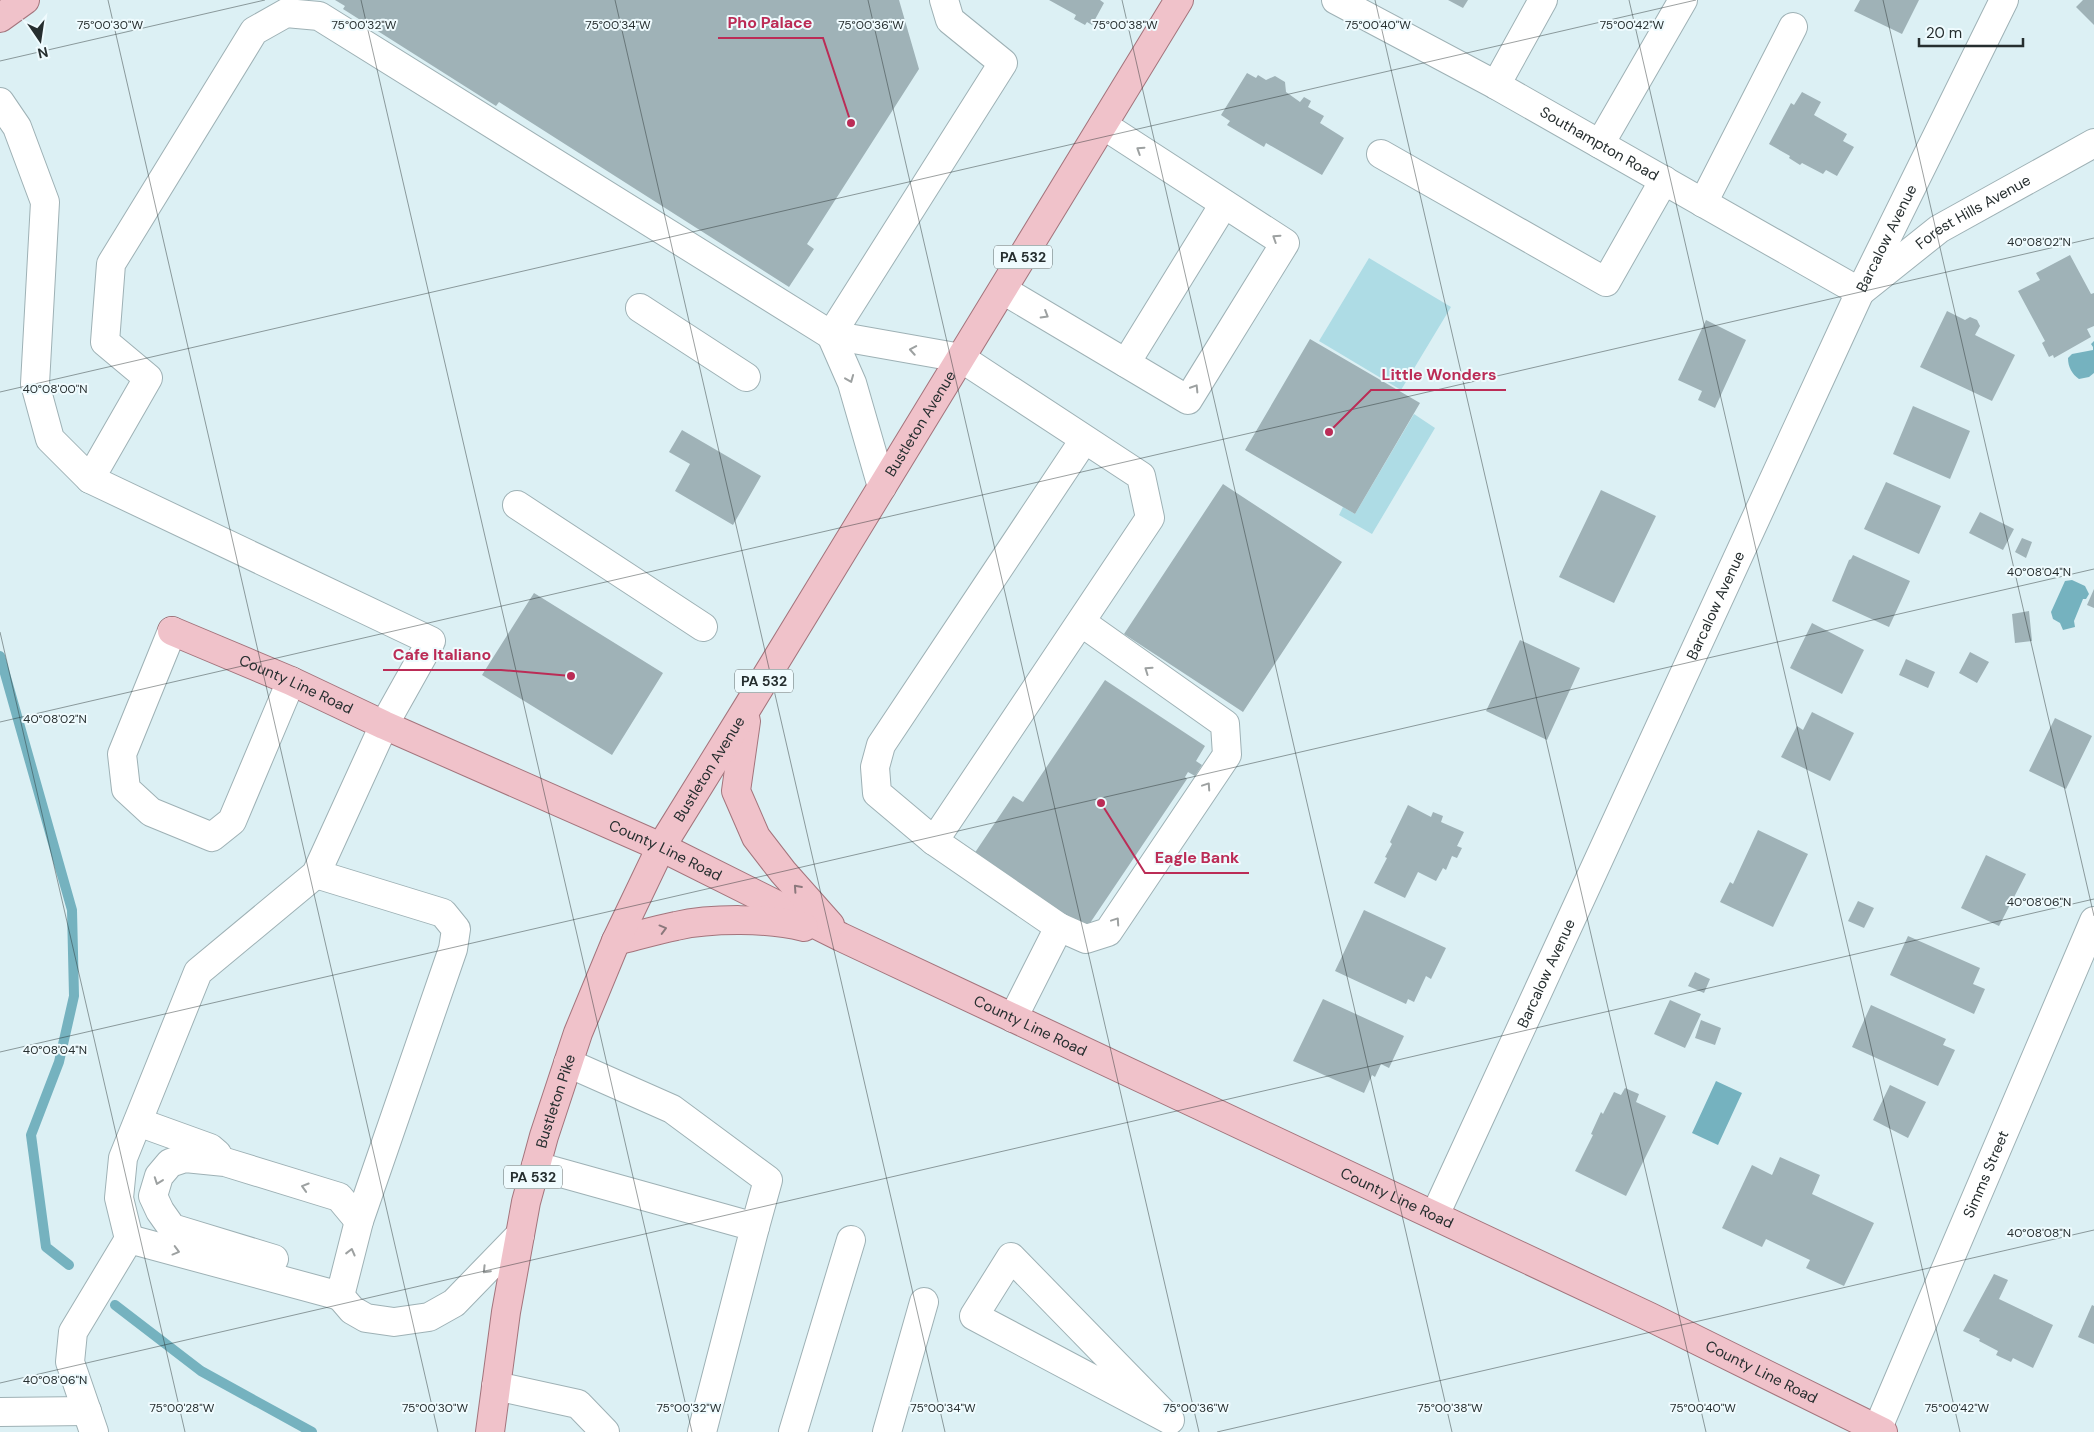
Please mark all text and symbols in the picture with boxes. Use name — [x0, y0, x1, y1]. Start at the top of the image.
callout: Pho Palace — [718, 7, 823, 38]
text: Pho Palace — [728, 12, 812, 33]
north arrow — [15, 15, 65, 65]
scale bar — [1919, 15, 2023, 47]
text: 75°00'30"W — [77, 17, 143, 33]
text: 75°00'32"W — [332, 17, 397, 33]
text: 75°00'34"W — [585, 17, 651, 33]
text: 75°00'36"W — [838, 17, 904, 33]
text: 75°00'38"W — [1092, 17, 1158, 33]
text: 75°00'40"W — [1345, 17, 1411, 33]
text: 75°00'42"W — [1600, 17, 1665, 33]
text: 20 m — [1926, 23, 1962, 43]
text: N — [36, 43, 50, 63]
street label: Southampton Road — [1536, 102, 1662, 185]
one-way arrow — [1136, 146, 1145, 156]
street label: Forest Hills Avenue — [1911, 170, 2034, 254]
street label: Barcalow Avenue — [1851, 181, 1921, 296]
text: 40°08'02"N — [2007, 234, 2071, 250]
one-way arrow — [1273, 235, 1282, 244]
road number: PA 532 — [994, 246, 1052, 268]
one-way arrow — [1039, 308, 1048, 318]
one-way arrow — [909, 345, 918, 355]
callout: Little Wonders — [1371, 359, 1506, 390]
text: Little Wonders — [1381, 364, 1497, 385]
street label: Bustleton Avenue — [881, 367, 960, 480]
one-way arrow — [844, 374, 854, 383]
text: 40°08'00"N — [22, 381, 88, 397]
one-way arrow — [1189, 384, 1198, 393]
street label: Barcalow Avenue — [1682, 548, 1749, 663]
text: 40°08'04"N — [2007, 564, 2071, 580]
callout: Cafe Italiano — [383, 639, 501, 670]
text: Cafe Italiano — [393, 644, 491, 665]
street label: County Line Road — [236, 650, 356, 719]
one-way arrow — [1144, 667, 1154, 676]
road number: PA 532 — [735, 669, 793, 692]
text: 40°08'02"N — [23, 711, 87, 727]
street label: Bustleton Avenue — [669, 713, 749, 826]
one-way arrow — [1200, 782, 1210, 791]
street label: County Line Road — [606, 815, 725, 886]
callout: Eagle Bank — [1145, 842, 1249, 873]
text: Eagle Bank — [1155, 847, 1240, 868]
one-way arrow — [794, 885, 803, 894]
text: 40°08'06"N — [2007, 894, 2071, 910]
street label: Barcalow Avenue — [1513, 916, 1580, 1031]
one-way arrow — [1109, 917, 1119, 926]
one-way arrow — [659, 924, 668, 935]
street label: County Line Road — [970, 991, 1090, 1061]
text: 40°08'04"N — [23, 1042, 87, 1058]
street label: Bustleton Pike — [531, 1052, 580, 1150]
street label: Simms Street — [1959, 1127, 2014, 1221]
street label: County Line Road — [1337, 1163, 1457, 1233]
road number: PA 532 — [504, 1166, 562, 1188]
one-way arrow — [154, 1176, 164, 1185]
one-way arrow — [301, 1182, 309, 1192]
text: 40°08'08"N — [2007, 1225, 2071, 1241]
one-way arrow — [172, 1246, 180, 1256]
one-way arrow — [345, 1248, 356, 1257]
one-way arrow — [483, 1264, 492, 1273]
street label: County Line Road — [1702, 1336, 1821, 1408]
text: 40°08'06"N — [23, 1372, 87, 1388]
text: 75°00'28"W — [150, 1400, 215, 1416]
text: 75°00'30"W — [402, 1400, 468, 1416]
text: 75°00'32"W — [657, 1400, 722, 1416]
text: 75°00'34"W — [910, 1400, 976, 1416]
text: 75°00'36"W — [1163, 1400, 1229, 1416]
text: 75°00'38"W — [1417, 1400, 1483, 1416]
text: 75°00'40"W — [1670, 1400, 1736, 1416]
text: 75°00'42"W — [1925, 1400, 1990, 1416]

